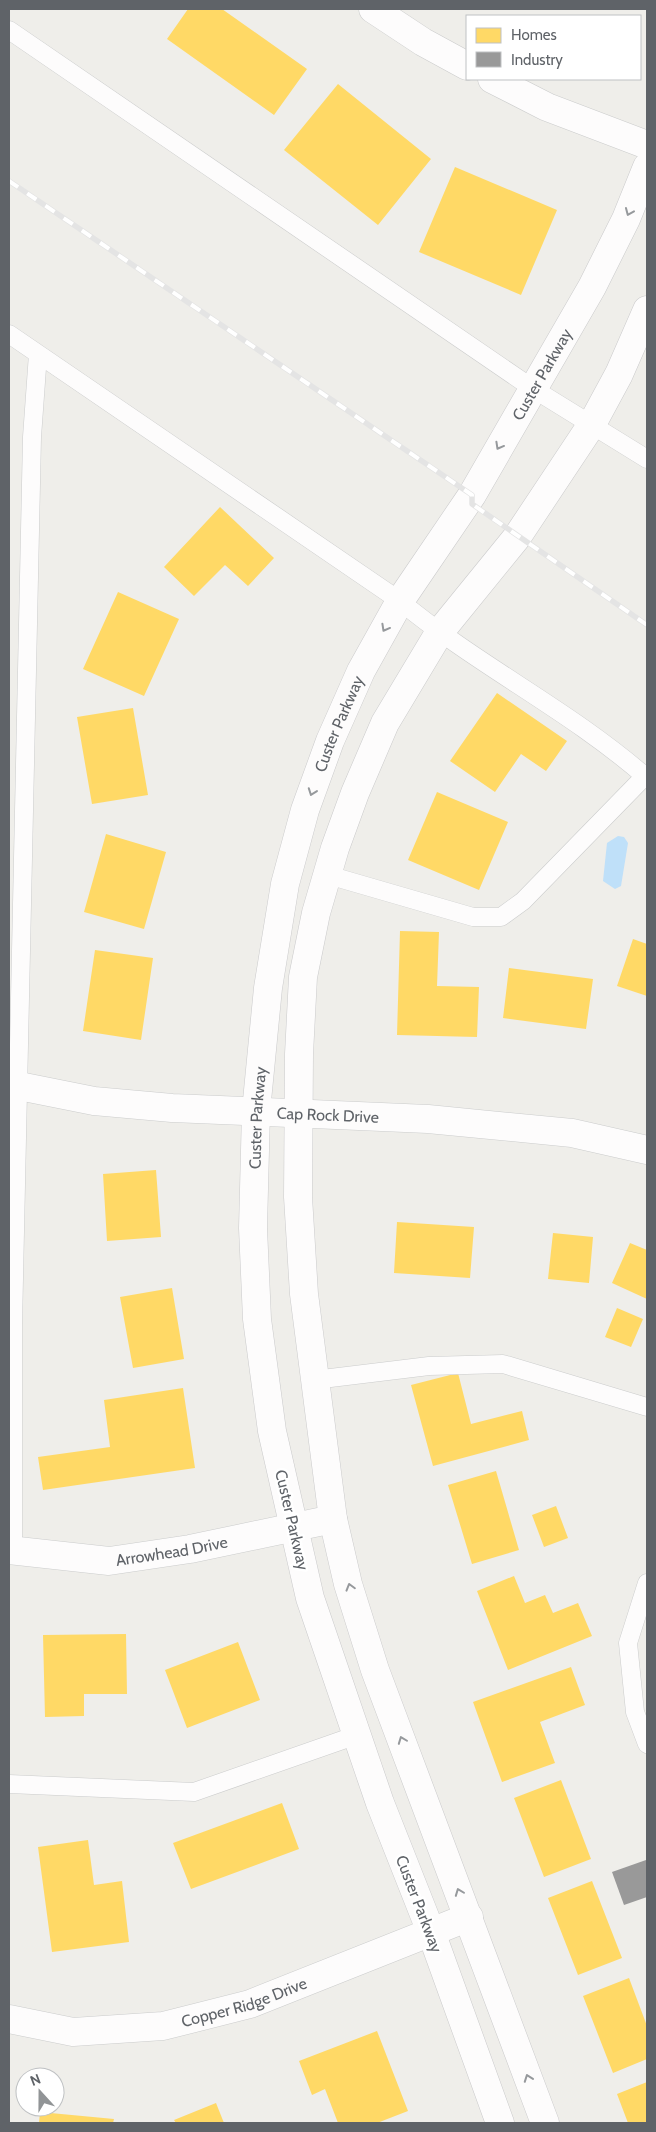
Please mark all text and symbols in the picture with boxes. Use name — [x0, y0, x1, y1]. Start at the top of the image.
legend — [466, 15, 641, 80]
text: Homes — [511, 26, 557, 44]
text: Industry — [511, 51, 563, 69]
one-way arrow — [625, 208, 635, 216]
street label: Custer Parkway — [508, 325, 576, 424]
one-way arrow — [495, 441, 505, 450]
one-way arrow — [381, 623, 391, 632]
street label: Custer Parkway — [310, 673, 367, 774]
one-way arrow — [308, 787, 318, 796]
street label: Custer Parkway — [245, 1066, 270, 1169]
street label: Cap Rock Drive — [276, 1103, 379, 1126]
street label: Custer Parkway — [271, 1468, 313, 1572]
street label: Arrowhead Drive — [114, 1532, 229, 1569]
one-way arrow — [345, 1583, 355, 1591]
one-way arrow — [398, 1737, 408, 1745]
street label: Custer Parkway — [392, 1853, 446, 1955]
one-way arrow — [455, 1889, 465, 1897]
street label: Copper Ridge Drive — [179, 1973, 309, 2031]
north arrow — [15, 2067, 65, 2117]
text: N — [27, 2070, 43, 2090]
one-way arrow — [524, 2074, 534, 2082]

